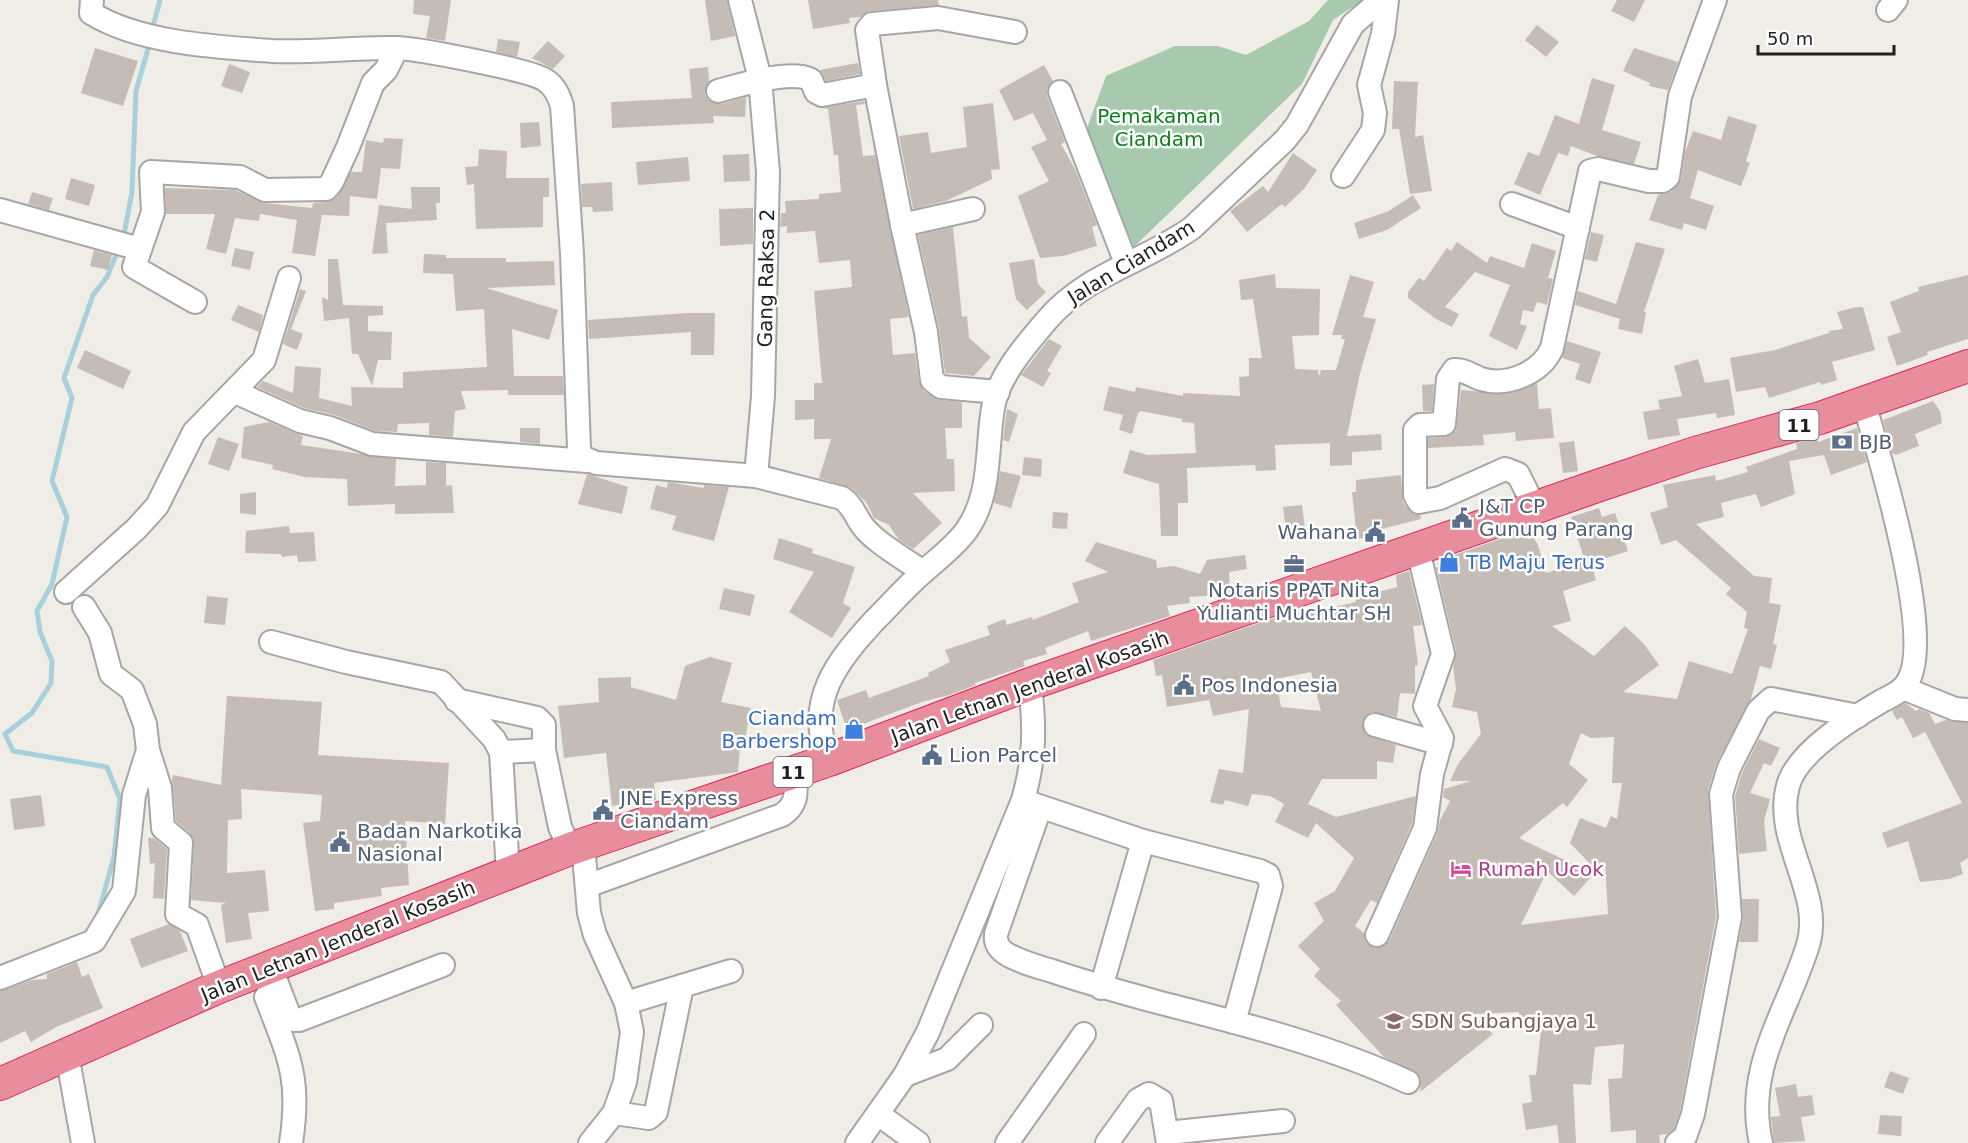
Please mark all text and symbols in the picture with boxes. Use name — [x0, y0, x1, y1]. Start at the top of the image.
scale bar — [1758, 18, 1894, 56]
text: 50 m — [1767, 28, 1813, 49]
park label: Pemakaman Ciandam — [1097, 104, 1221, 151]
street label: Gang Raksa 2 — [753, 209, 779, 347]
street label: Jalan Ciandam — [1061, 215, 1199, 310]
road number: 11 — [1780, 410, 1818, 440]
bank icon: BJB — [1830, 430, 1854, 454]
place label: BJB — [1859, 430, 1892, 454]
place label: J&T CP Gunung Parang — [1477, 494, 1634, 541]
public building icon: J&T CP Gunung Parang — [1450, 506, 1474, 530]
place label: Wahana — [1277, 520, 1358, 544]
public building icon: Wahana — [1363, 520, 1387, 544]
shop icon: TB Maju Terus — [1437, 550, 1461, 574]
place label: TB Maju Terus — [1465, 550, 1605, 574]
office icon: Notaris PPAT Nita Yulianti Muchtar SH — [1282, 552, 1306, 576]
place label: Notaris PPAT Nita Yulianti Muchtar SH — [1196, 578, 1391, 625]
street label: Jalan Letnan Jenderal Kosasih — [886, 625, 1172, 749]
public building icon: Pos Indonesia — [1172, 673, 1196, 697]
place label: Pos Indonesia — [1201, 673, 1338, 697]
place label: Ciandam Barbershop — [722, 706, 837, 753]
shop icon: Ciandam Barbershop — [842, 717, 866, 741]
public building icon: Lion Parcel — [920, 743, 944, 767]
place label: Lion Parcel — [949, 743, 1057, 767]
road number: 11 — [774, 757, 812, 787]
place label: JNE Express Ciandam — [618, 786, 738, 833]
public building icon: JNE Express Ciandam — [591, 798, 615, 822]
place label: Badan Narkotika Nasional — [357, 819, 522, 866]
public building icon: Badan Narkotika Nasional — [328, 830, 352, 854]
hotel icon: Rumah Ucok — [1449, 857, 1473, 881]
place label: Rumah Ucok — [1478, 857, 1604, 881]
street label: Jalan Letnan Jenderal Kosasih — [195, 875, 479, 1008]
school or university icon: SDN Subangjaya 1 — [1382, 1009, 1406, 1033]
place label: SDN Subangjaya 1 — [1411, 1009, 1597, 1033]

